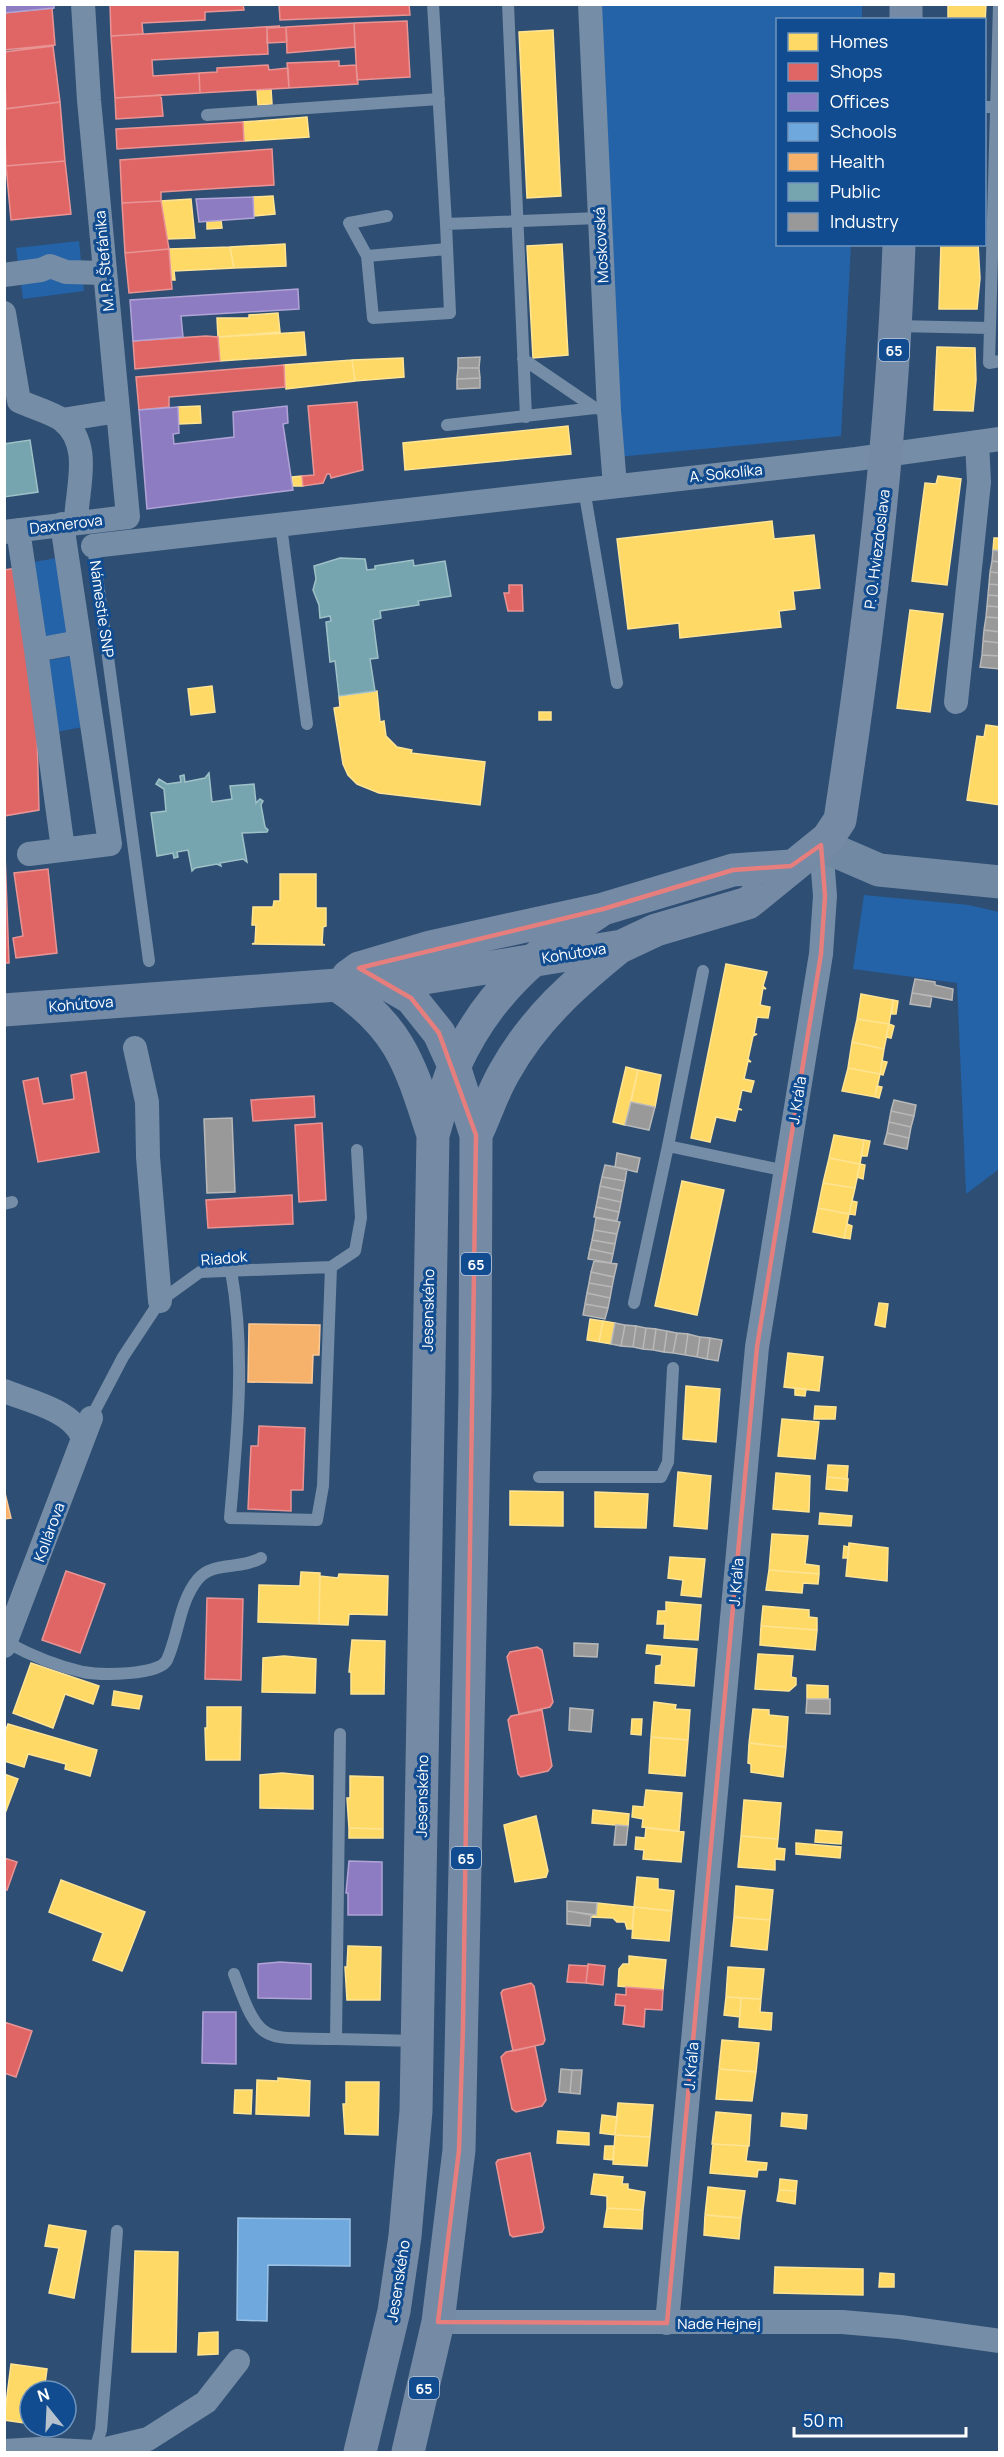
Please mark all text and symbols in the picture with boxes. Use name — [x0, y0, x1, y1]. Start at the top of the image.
legend — [776, 18, 986, 246]
text: Homes — [830, 29, 888, 53]
text: Shops — [830, 59, 882, 83]
text: Offices — [830, 89, 889, 113]
text: Schools — [830, 119, 897, 143]
text: Health — [830, 149, 885, 173]
text: Public — [830, 179, 881, 203]
street label: Moskovská — [589, 206, 613, 284]
text: Industry — [830, 209, 899, 233]
street label: M. R. Štefánika — [89, 210, 119, 312]
road number: 65 — [879, 339, 909, 361]
street label: A. Sokolíka — [688, 459, 764, 487]
street label: P. O. Hviezdoslava — [859, 488, 895, 610]
street label: Daxnerova — [28, 509, 104, 539]
street label: Námestie SNP — [85, 559, 119, 659]
street label: Kohútova — [540, 938, 608, 968]
street label: Kohútova — [48, 991, 114, 1017]
street label: J. Kráľa — [783, 1075, 811, 1125]
street label: Riadok — [200, 1245, 249, 1270]
road number: 65 — [461, 1253, 491, 1275]
street label: Jesenského — [417, 1268, 439, 1351]
street label: Kollárova — [29, 1499, 69, 1565]
street label: J. Kráľa — [723, 1557, 749, 1607]
street label: Jesenského — [411, 1754, 433, 1837]
road number: 65 — [451, 1847, 481, 1869]
street label: J. Kráľa — [678, 2041, 704, 2091]
street label: Jesenského — [381, 2238, 415, 2323]
street label: Nade Hejnej — [677, 2313, 761, 2334]
road number: 65 — [409, 2377, 439, 2399]
north arrow — [18, 2379, 78, 2439]
text: N — [34, 2382, 52, 2407]
scale bar — [794, 2400, 966, 2438]
text: 50 m — [803, 2408, 843, 2432]

